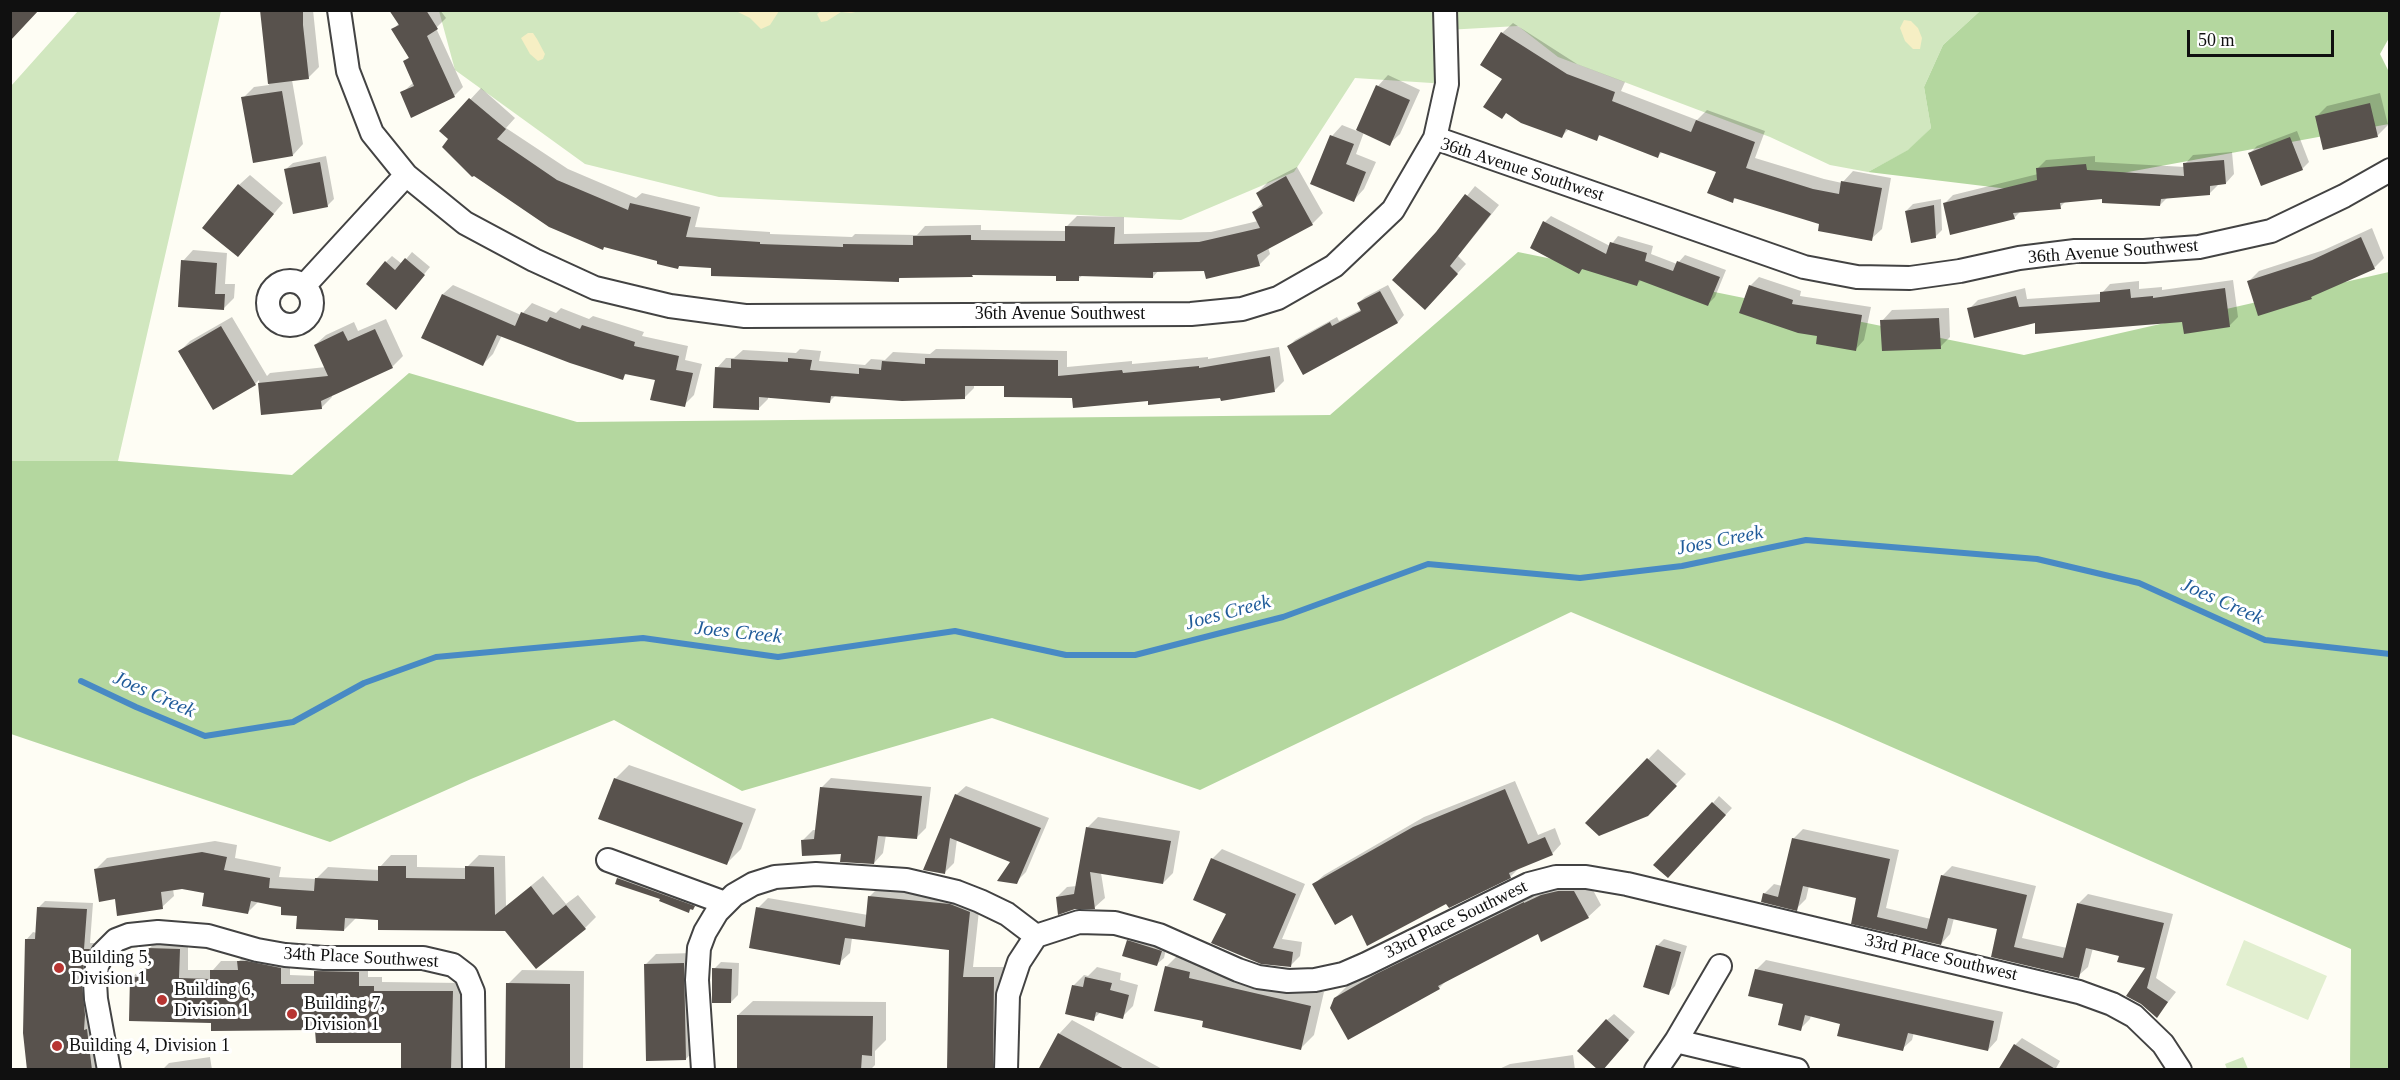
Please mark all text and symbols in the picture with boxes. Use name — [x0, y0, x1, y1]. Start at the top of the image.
scale bar — [2190, 18, 2337, 56]
text: 50 m — [2198, 30, 2235, 50]
street label: 36th Avenue Southwest — [1438, 133, 1606, 207]
street label: 36th Avenue Southwest — [2027, 235, 2199, 269]
street label: 36th Avenue Southwest — [975, 303, 1145, 325]
water label: Joes Creek — [1675, 521, 1765, 561]
water label: Joes Creek — [2177, 573, 2267, 631]
water label: Joes Creek — [1183, 590, 1273, 636]
water label: Joes Creek — [693, 616, 783, 650]
water label: Joes Creek — [109, 666, 199, 724]
street label: 33rd Place Southwest — [1381, 876, 1531, 964]
street label: 33rd Place Southwest — [1863, 930, 2019, 986]
street label: 34th Place Southwest — [283, 943, 439, 973]
place label: Building 5, Division 1 — [71, 947, 152, 990]
marker: Building 5, Division 1 — [52, 961, 66, 975]
place label: Building 6, Division 1 — [174, 979, 255, 1022]
marker: Building 6, Division 1 — [155, 993, 169, 1007]
place label: Building 7, Division 1 — [304, 993, 385, 1036]
marker: Building 7, Division 1 — [285, 1007, 299, 1021]
place label: Building 4, Division 1 — [69, 1035, 230, 1057]
marker: Building 4, Division 1 — [50, 1039, 64, 1053]

